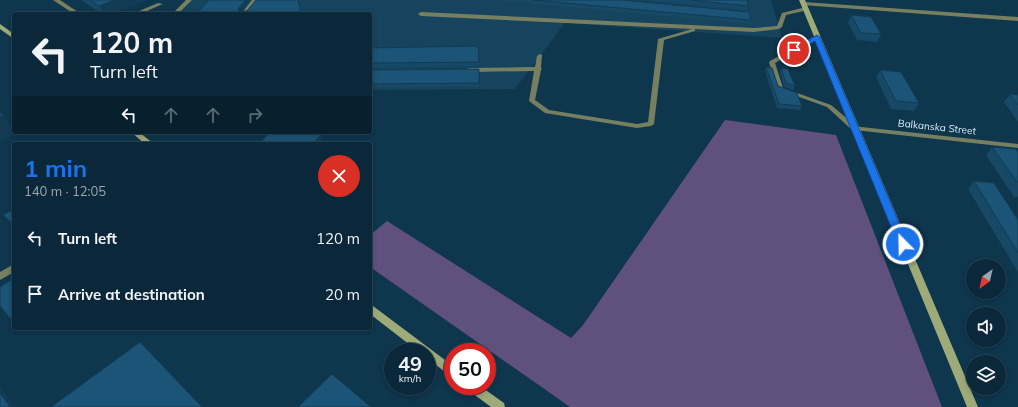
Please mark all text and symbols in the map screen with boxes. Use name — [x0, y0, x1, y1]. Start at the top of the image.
text: 120 m — [90, 25, 173, 60]
icon: left — [24, 28, 76, 80]
pin — [777, 33, 811, 67]
icon: arrive — [783, 39, 805, 61]
text: Turn left — [90, 60, 158, 83]
icon: left — [118, 104, 140, 126]
icon: ahead — [160, 104, 182, 126]
icon: ahead — [202, 104, 224, 126]
icon: right — [244, 104, 266, 126]
street label: Balkanska Street — [897, 116, 977, 138]
text: 1 min — [24, 153, 87, 183]
button: close — [318, 155, 360, 197]
text: 140 m · 12:05 — [24, 183, 106, 199]
position arrow — [882, 223, 924, 265]
icon: left — [24, 227, 46, 249]
text: Turn left — [58, 229, 117, 248]
text: 120 m — [316, 229, 360, 248]
north arrow — [966, 259, 1006, 299]
map controls — [966, 259, 1006, 395]
icon: arrive — [24, 283, 46, 305]
text: Arrive at destination — [58, 285, 205, 304]
text: 20 m — [325, 285, 360, 304]
button: sound — [966, 307, 1006, 347]
speed limit sign: 50 — [444, 343, 496, 395]
text: 49 — [398, 351, 422, 376]
button: layers — [966, 355, 1006, 395]
text: km/h — [399, 372, 421, 385]

